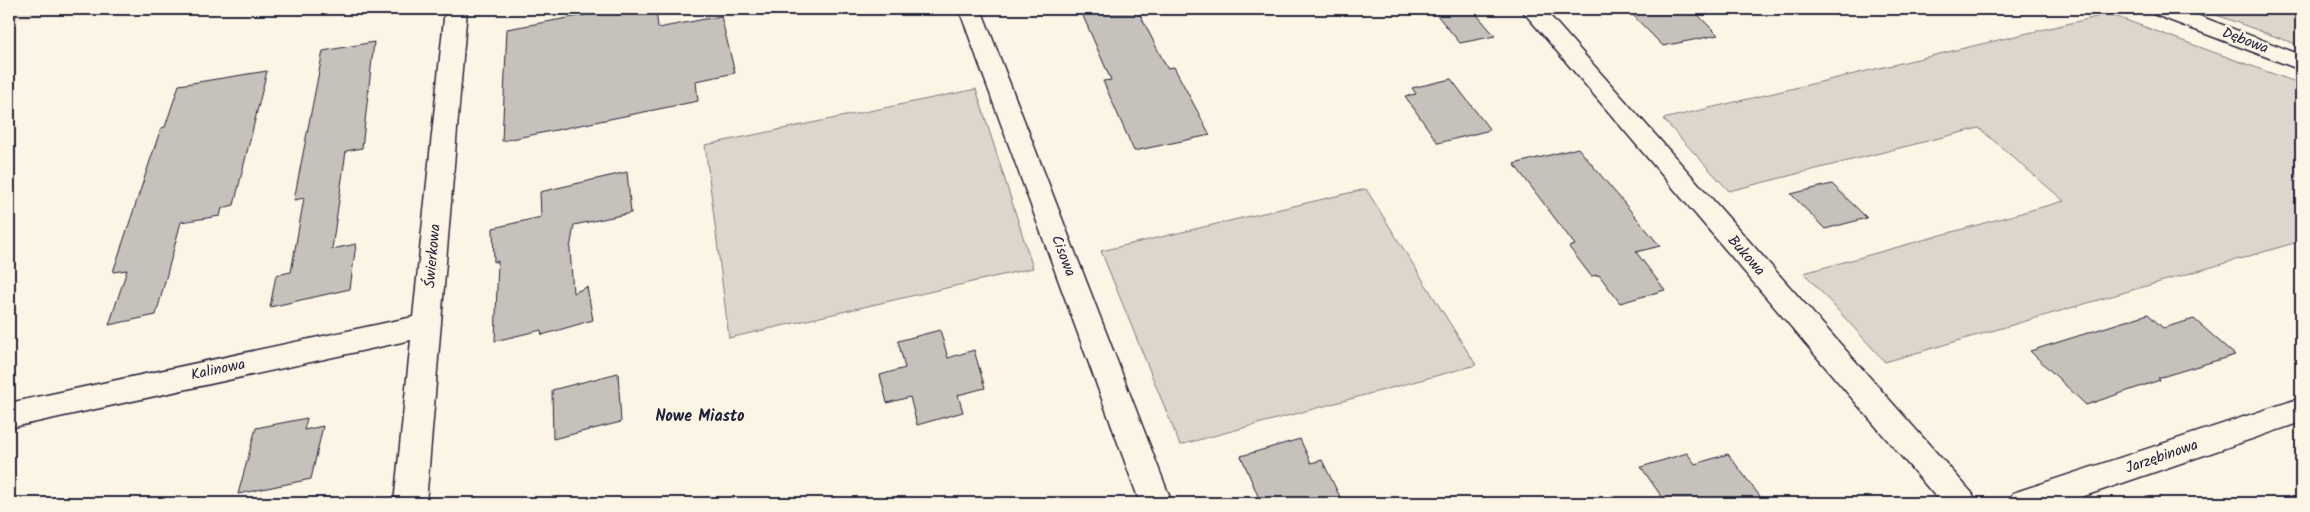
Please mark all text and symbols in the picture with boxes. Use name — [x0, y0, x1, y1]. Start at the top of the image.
street label: Dębowa — [2218, 21, 2272, 61]
street label: Świerkowa — [418, 223, 448, 289]
street label: Bukowa — [1721, 230, 1771, 282]
street label: Cisowa — [1044, 232, 1082, 280]
street label: Kalinowa — [189, 353, 247, 387]
district label: Nowe Miasto — [655, 404, 745, 429]
street label: Jarzębinowa — [2122, 433, 2202, 481]

